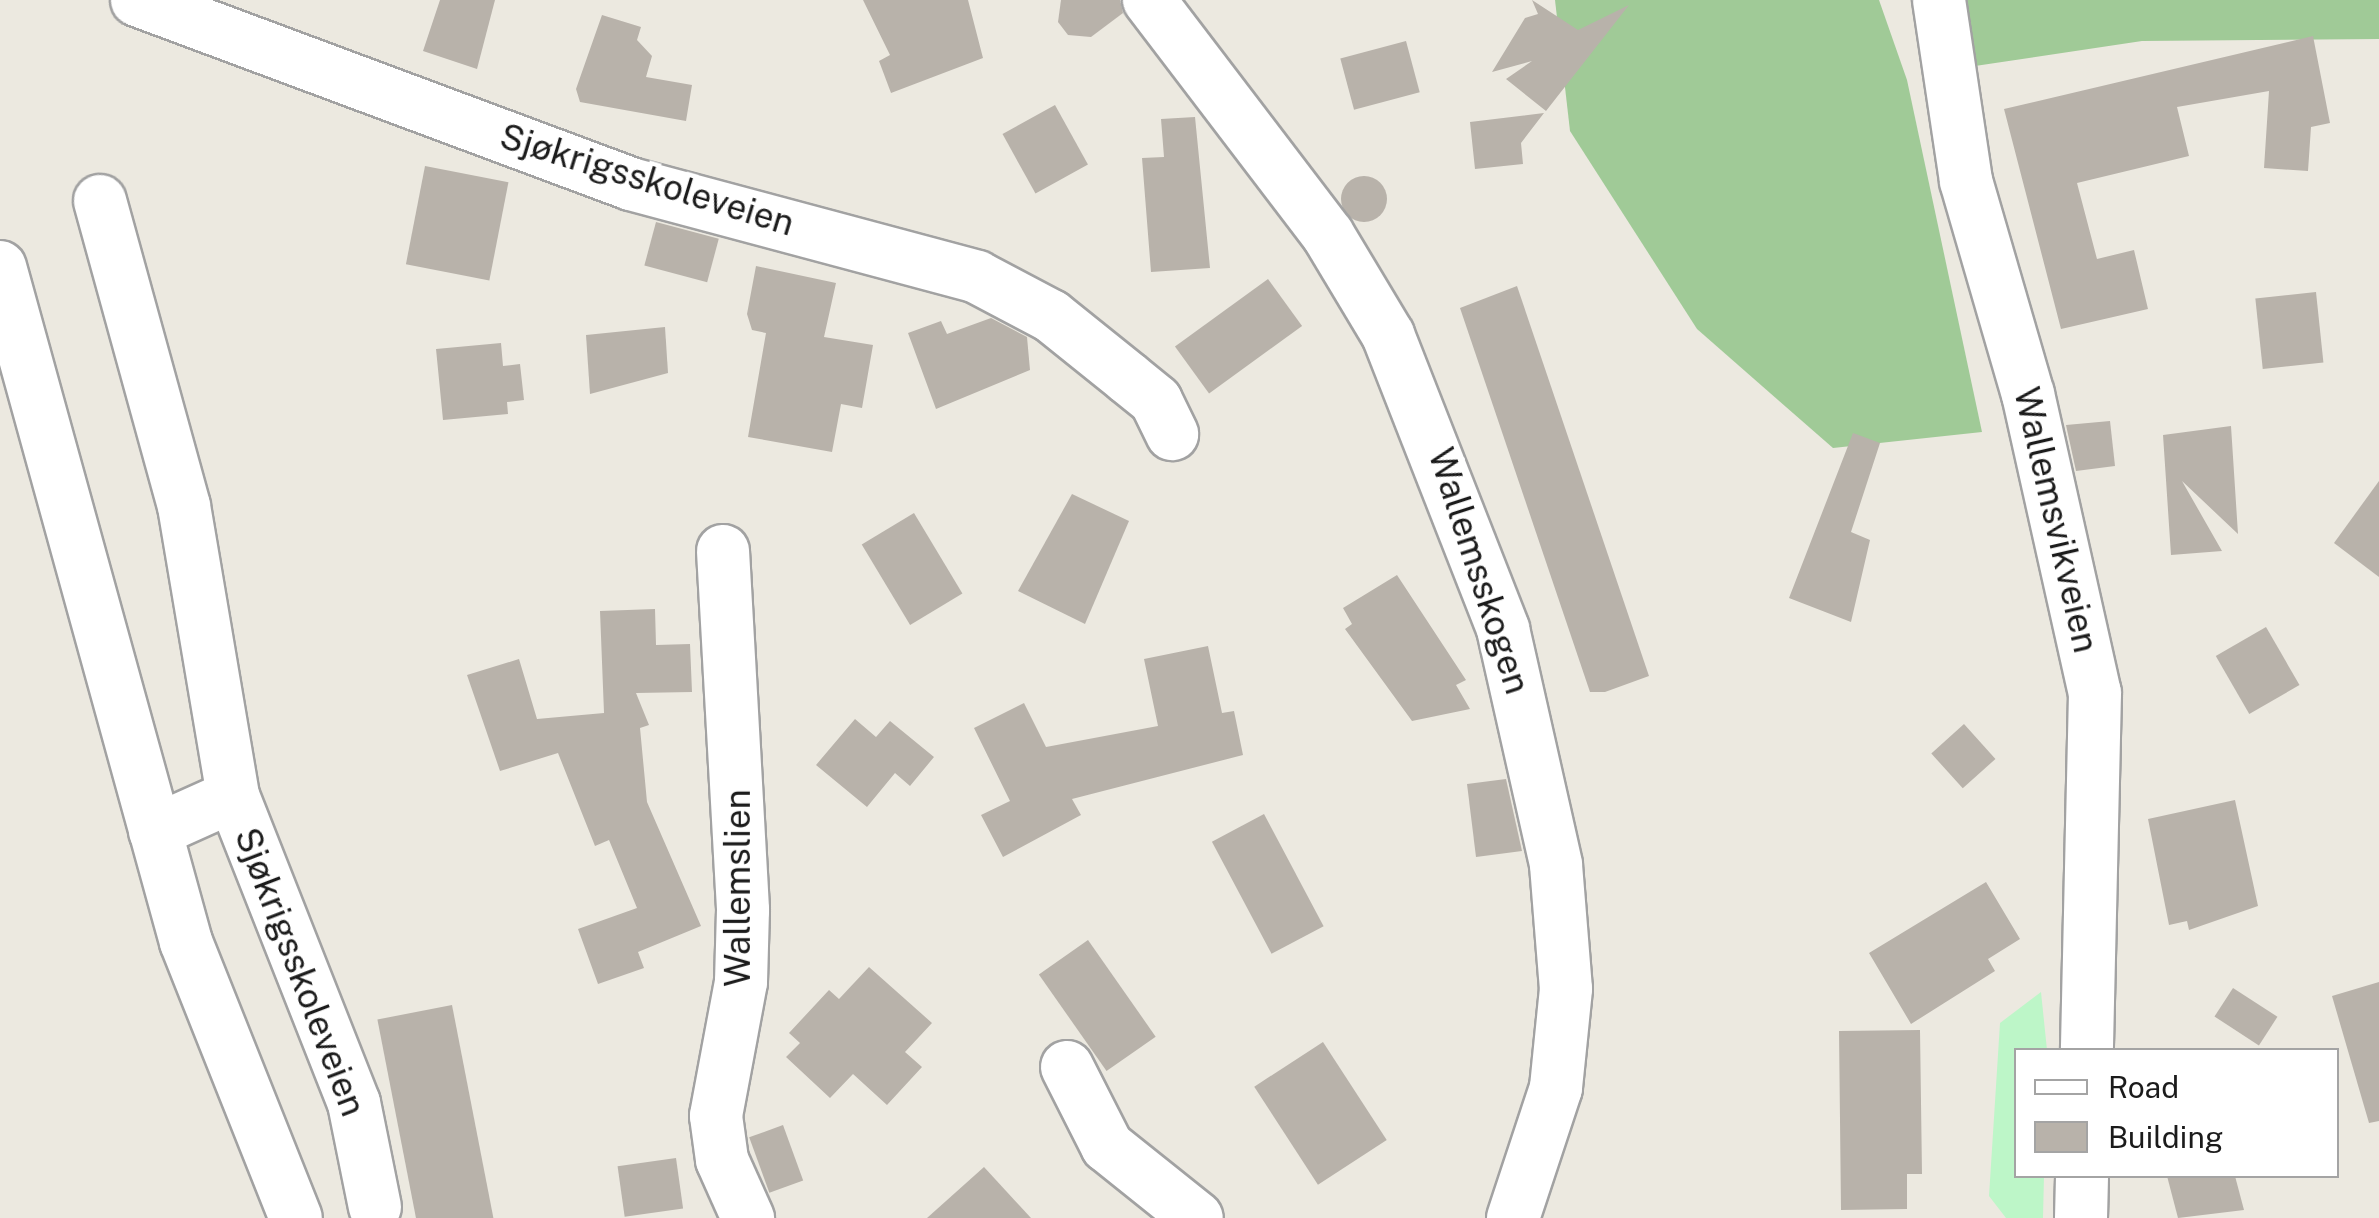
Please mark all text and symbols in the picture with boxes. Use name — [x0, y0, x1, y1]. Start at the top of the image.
street label: Sjøkrigsskoleveien — [495, 115, 799, 245]
street label: Wallemsvikveien — [2005, 383, 2107, 657]
street label: Wallemsskogen — [1419, 443, 1539, 699]
street label: Wallemslien — [717, 789, 759, 987]
street label: Sjøkrigsskoleveien — [226, 822, 374, 1122]
legend — [2014, 1048, 2339, 1178]
text: Road — [2108, 1069, 2179, 1105]
text: Building — [2108, 1119, 2223, 1155]

